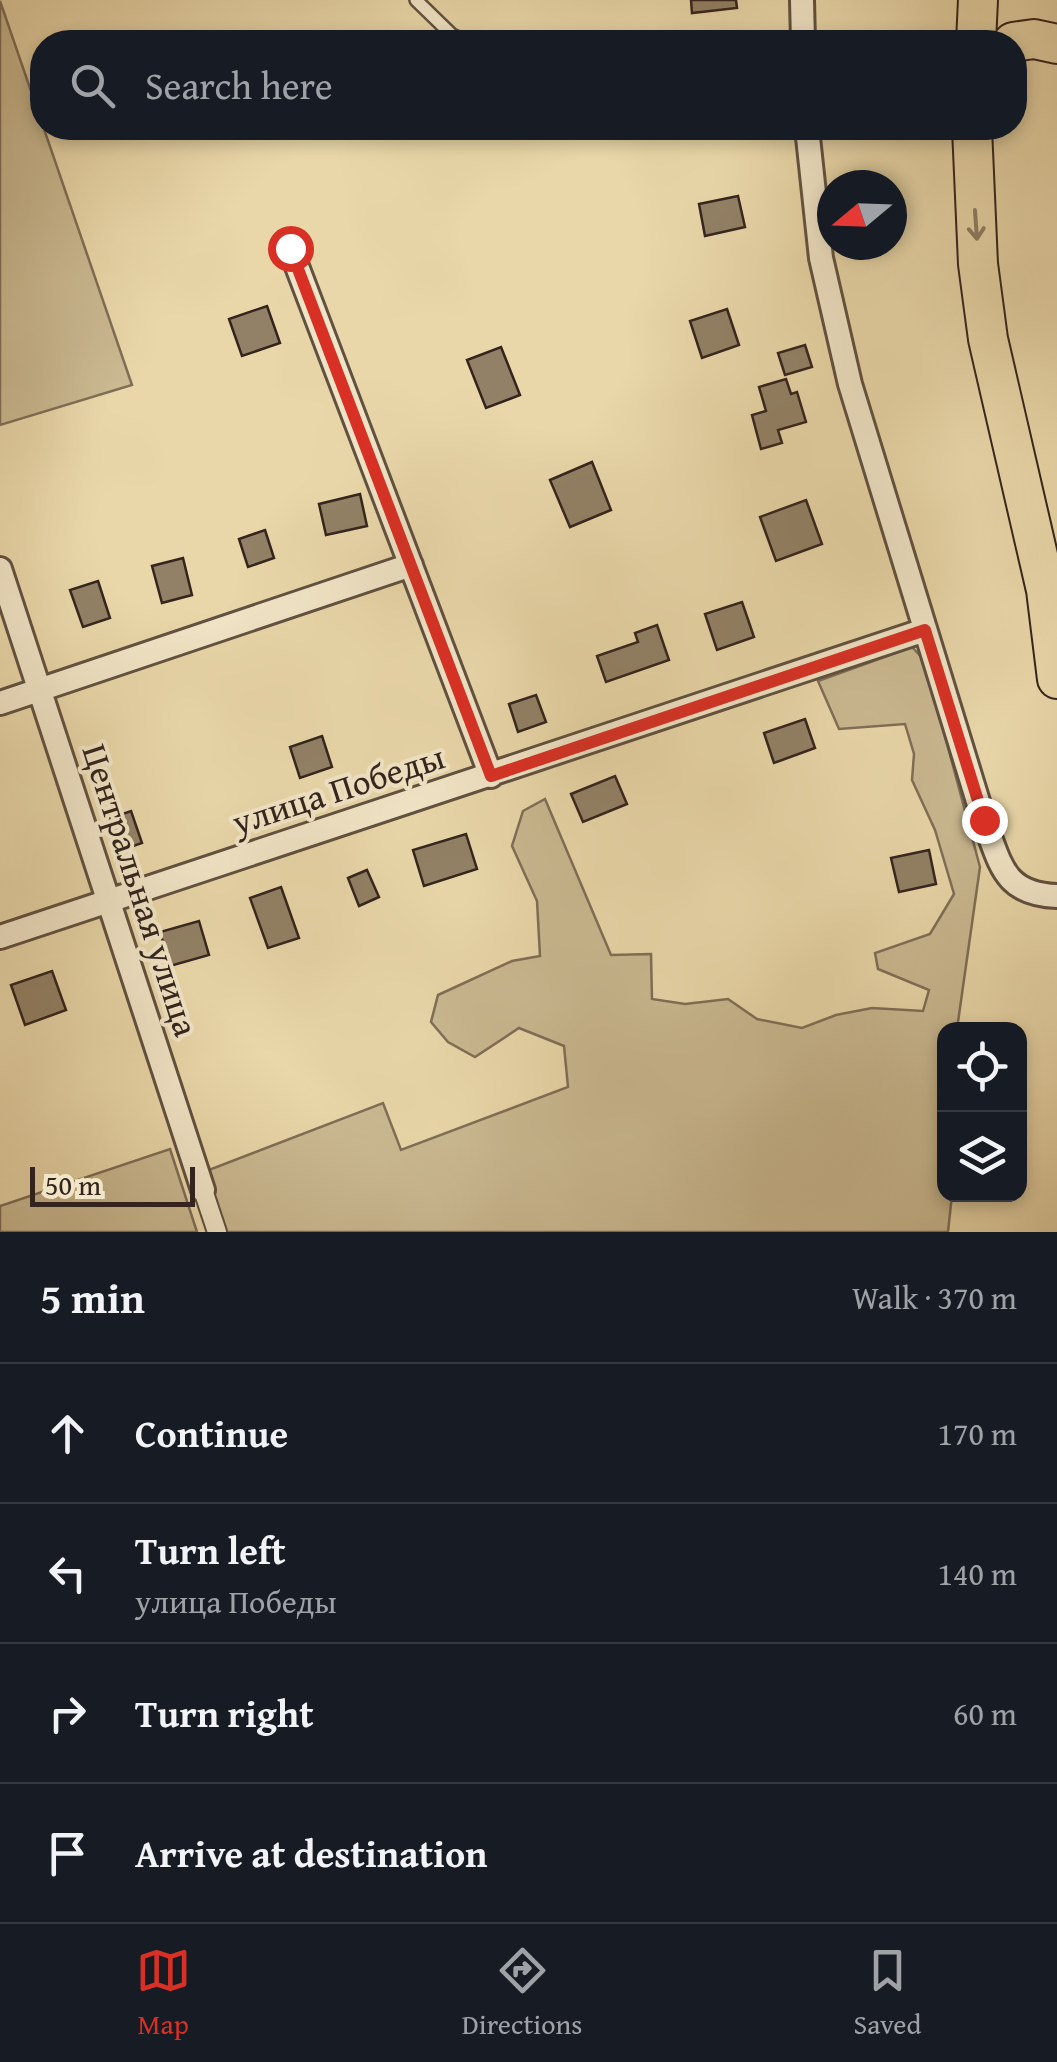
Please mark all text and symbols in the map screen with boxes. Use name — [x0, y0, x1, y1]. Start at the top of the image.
search box — [30, 30, 1027, 140]
text: Search here — [145, 57, 333, 113]
icon: search — [65, 58, 120, 113]
north arrow — [817, 170, 907, 260]
one-way arrow — [967, 208, 986, 240]
route start — [268, 226, 314, 272]
street label: улица Победы — [224, 731, 451, 848]
street label: Центральная улица — [70, 737, 212, 1043]
route end — [962, 798, 1008, 844]
map controls — [937, 1022, 1027, 1202]
button: locate — [937, 1022, 1027, 1112]
button: layers — [937, 1112, 1027, 1202]
scale bar — [30, 1162, 195, 1206]
text: 50 m — [45, 1164, 101, 1205]
text: 5 min — [40, 1267, 145, 1328]
text: Walk · 370 m — [852, 1274, 1017, 1321]
text: Continue — [135, 1405, 288, 1461]
icon: ahead — [40, 1406, 95, 1461]
text: 170 m — [938, 1410, 1017, 1457]
text: Turn left — [135, 1522, 286, 1578]
icon: left — [40, 1546, 95, 1601]
text: 140 m — [938, 1550, 1017, 1597]
text: улица Победы — [135, 1578, 337, 1625]
text: Turn right — [135, 1685, 314, 1741]
icon: right — [40, 1686, 95, 1741]
text: 60 m — [953, 1690, 1017, 1737]
text: Arrive at destination — [135, 1825, 488, 1881]
icon: arrive — [40, 1826, 95, 1881]
tab: Map — [136, 1943, 191, 2044]
tab: Directions — [462, 1943, 582, 2044]
tab: Saved — [854, 1943, 921, 2044]

